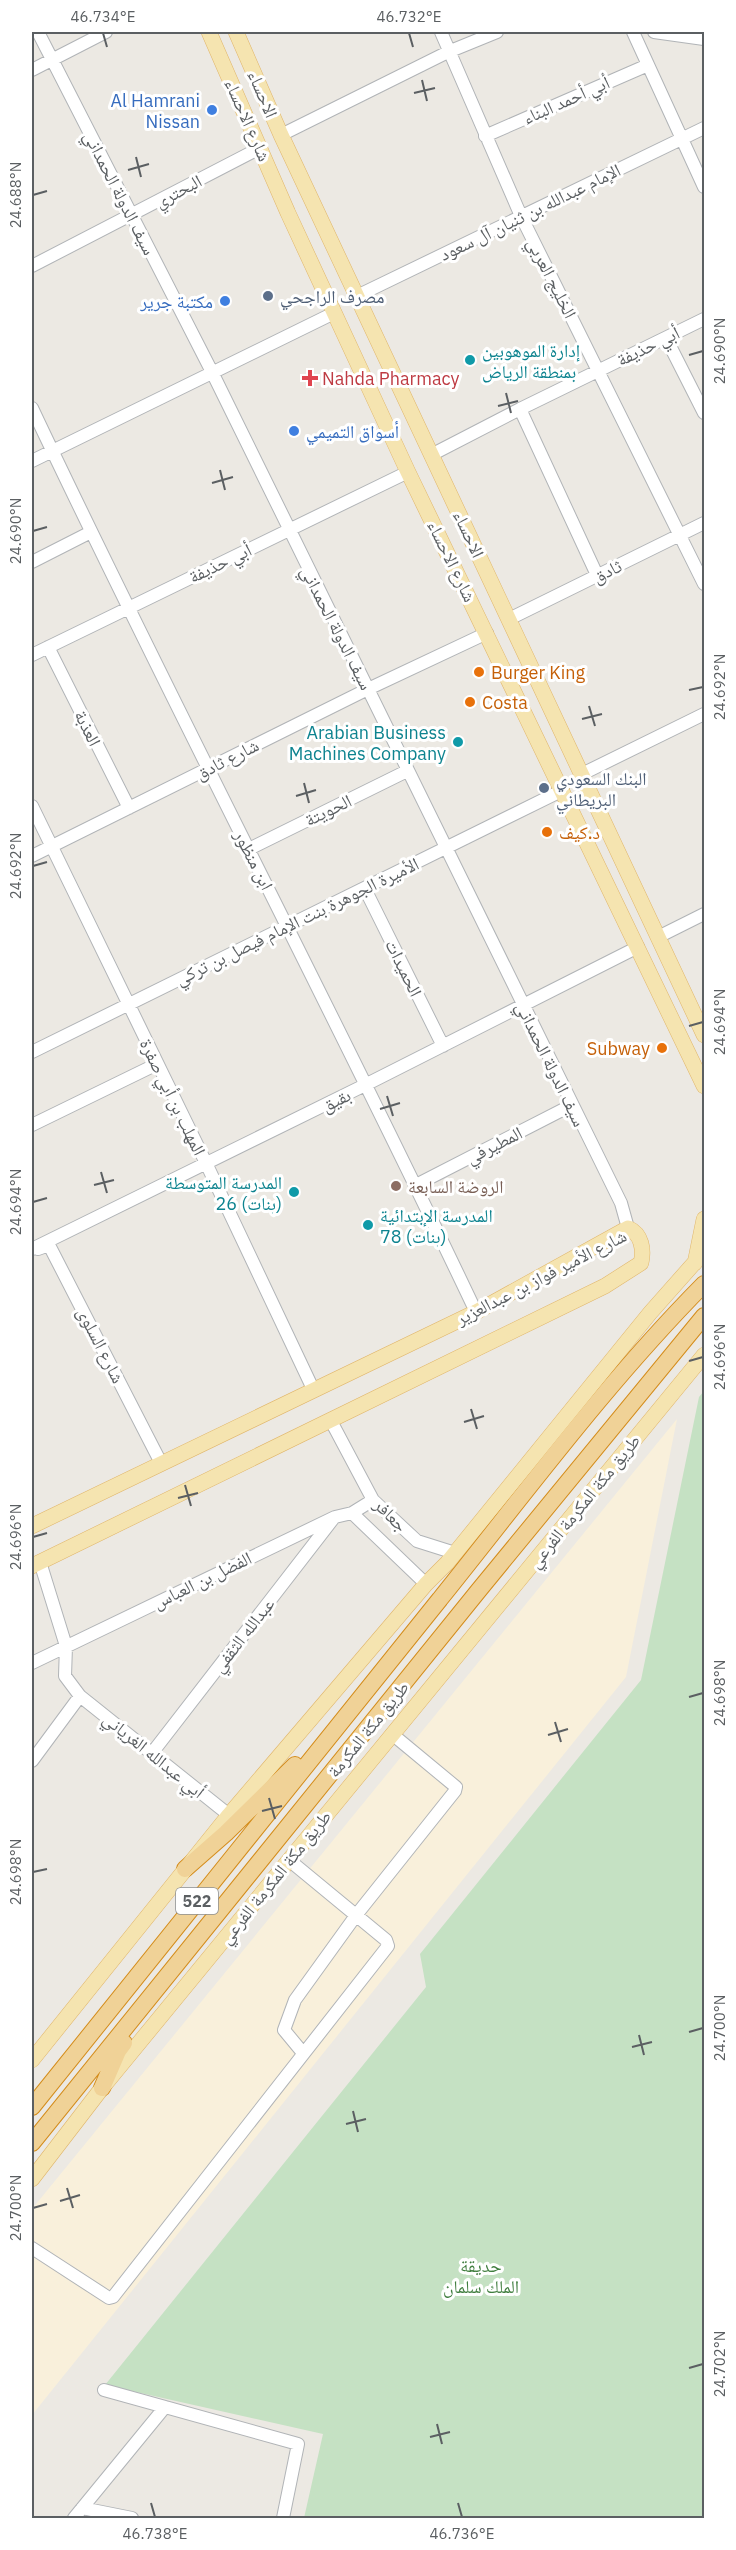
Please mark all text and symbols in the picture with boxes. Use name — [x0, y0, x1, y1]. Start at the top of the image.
text: 46.734°E — [71, 7, 135, 26]
text: 46.732°E — [377, 7, 441, 26]
street label: الاحساء — [243, 67, 283, 121]
street label: أبي أحمد البناء — [519, 71, 615, 133]
street label: شارع الاحساء — [220, 75, 276, 165]
place label: Al Hamrani Nissan — [110, 89, 200, 133]
marker: Al Hamrani Nissan — [205, 103, 219, 117]
street label: سيف الدولة الحمداني — [76, 127, 161, 261]
street label: الإمام عبدالله بن ثنيان آل سعود — [436, 158, 625, 267]
text: 24.688°N — [6, 162, 25, 228]
street label: البحتري — [150, 169, 207, 216]
street label: الخليج العربي — [519, 234, 582, 324]
place label: مصرف الراجحي — [280, 285, 384, 311]
marker: مصرف الراجحي — [261, 289, 275, 303]
place label: مكتبة جرير — [139, 290, 213, 313]
marker: مكتبة جرير — [218, 294, 232, 308]
text: 24.690°N — [710, 318, 729, 384]
street label: أبي حذيفة — [613, 321, 685, 374]
place label: إدارة الموهوبين بمنطقة الرياض — [482, 339, 580, 383]
marker: إدارة الموهوبين بمنطقة الرياض — [463, 353, 477, 367]
place label: Nahda Pharmacy — [322, 367, 460, 390]
marker: Nahda Pharmacy — [303, 371, 317, 385]
place label: أسواق التميمي — [306, 420, 399, 446]
marker: أسواق التميمي — [287, 424, 301, 438]
text: 24.690°N — [6, 498, 25, 564]
street label: الاحساء — [448, 507, 490, 561]
street label: شارع الاحساء — [422, 516, 482, 606]
street label: أبي حذيفة — [185, 538, 257, 591]
street label: ثادق — [589, 554, 625, 588]
street label: سيف الدولة الحمداني — [293, 562, 378, 696]
text: 24.692°N — [710, 654, 729, 720]
place label: Burger King — [491, 661, 585, 684]
marker: Burger King — [472, 665, 486, 679]
place label: Costa — [482, 691, 528, 714]
marker: Costa — [463, 695, 477, 709]
street label: العذبة — [70, 706, 106, 750]
place label: Arabian Business Machines Company — [289, 721, 446, 765]
street label: شارع ثادق — [191, 733, 263, 785]
marker: Arabian Business Machines Company — [451, 735, 465, 749]
place label: البنك السعودي البريطاني — [556, 767, 647, 814]
marker: البنك السعودي البريطاني — [537, 781, 551, 795]
street label: الحويتة — [301, 789, 355, 831]
place label: د.كيف — [559, 821, 600, 844]
street label: ابن منظور — [229, 825, 279, 894]
marker: د.كيف — [540, 825, 554, 839]
text: 24.692°N — [6, 833, 25, 899]
street label: الأميرة الجوهرة بنت الإمام فيصل بن تركي — [171, 852, 424, 993]
street label: الحميدات — [380, 936, 428, 1000]
text: 24.694°N — [710, 989, 729, 1055]
street label: سيف الدولة الحمداني — [508, 998, 591, 1132]
street label: المهلب بن أبي صفرة — [132, 1035, 211, 1161]
place label: Subway — [587, 1037, 650, 1060]
marker: Subway — [655, 1041, 669, 1055]
street label: بقيق — [317, 1083, 355, 1117]
street label: المطيرفي — [462, 1121, 528, 1172]
text: 24.694°N — [6, 1169, 25, 1235]
place label: المدرسة المتوسطة 26 (بنات) — [165, 1171, 282, 1215]
place label: الروضة السابعة — [408, 1175, 503, 1198]
marker: الروضة السابعة — [389, 1179, 403, 1193]
marker: المدرسة المتوسطة 26 (بنات) — [287, 1185, 301, 1199]
place label: المدرسة الإبتدائية 78 (بنات) — [380, 1204, 493, 1248]
marker: المدرسة الإبتدائية 78 (بنات) — [361, 1218, 375, 1232]
street label: شارع الأمير فواز بن عبدالعزير — [451, 1224, 630, 1331]
street label: شارع السلوى — [72, 1303, 130, 1387]
text: 24.696°N — [710, 1324, 729, 1390]
street label: طريق مكة المكرمة الفرعي — [523, 1429, 648, 1575]
street label: جعافر — [369, 1493, 413, 1537]
text: 24.696°N — [6, 1504, 25, 1570]
street label: الفضل بن العباس — [149, 1546, 255, 1614]
street label: عبدالله الثقفي — [207, 1593, 282, 1679]
text: 24.698°N — [710, 1660, 729, 1726]
street label: طريق مكة المكرمة — [322, 1676, 414, 1782]
street label: أبي عبدالله الغرياني — [96, 1707, 210, 1806]
street label: طريق مكة المكرمة الفرعي — [214, 1805, 339, 1951]
text: 24.698°N — [6, 1839, 25, 1905]
road number: 522 — [176, 1888, 218, 1914]
text: 24.700°N — [710, 1995, 729, 2061]
text: 24.700°N — [6, 2175, 25, 2241]
park label: حديقة الملك سلمان — [443, 2254, 519, 2298]
text: 24.702°N — [710, 2331, 729, 2397]
text: 46.738°E — [123, 2524, 187, 2543]
text: 46.736°E — [430, 2524, 494, 2543]

